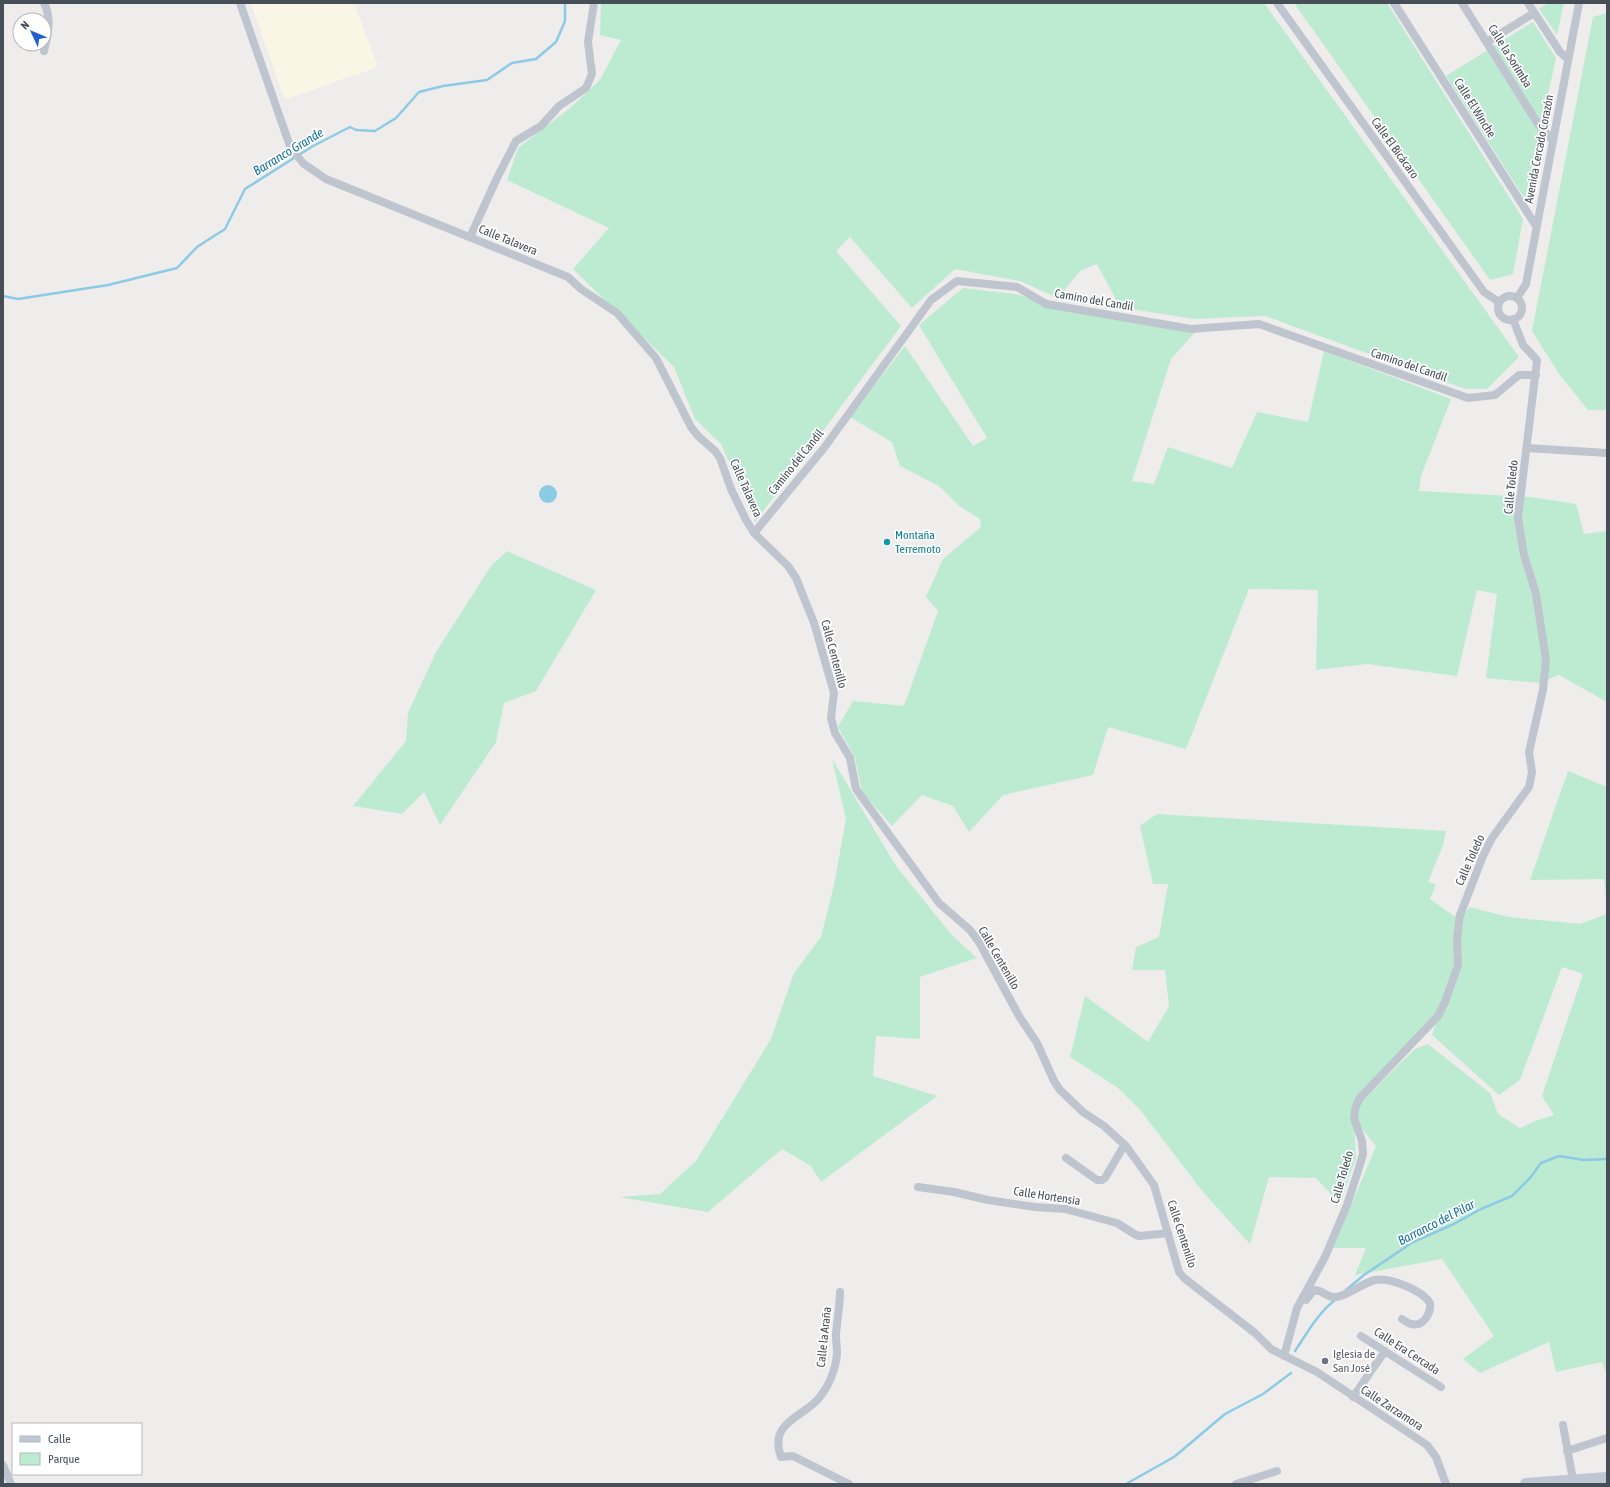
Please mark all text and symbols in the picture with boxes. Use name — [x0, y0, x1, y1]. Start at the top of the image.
north arrow — [12, 12, 52, 52]
text: N — [18, 19, 31, 32]
street label: Calle la Sorimba — [1485, 22, 1535, 90]
street label: Calle El Winche — [1451, 76, 1499, 140]
street label: Avenida Cercado Corazón — [1522, 93, 1556, 205]
street label: Calle El Bicácaro — [1368, 115, 1422, 181]
water label: Barranco Grande — [250, 125, 326, 178]
street label: Calle Talavera — [477, 222, 539, 258]
street label: Camino del Candil — [1053, 286, 1135, 314]
street label: Camino del Candil — [1369, 345, 1450, 385]
street label: Camino del Candil — [765, 426, 827, 497]
street label: Calle Talavera — [727, 457, 765, 519]
street label: Calle Toledo — [1501, 459, 1521, 515]
place label: Montaña Terremoto — [895, 528, 941, 556]
marker: Montaña Terremoto — [882, 537, 892, 547]
street label: Calle Centenillo — [818, 618, 850, 690]
street label: Calle Toledo — [1453, 832, 1488, 888]
street label: Calle Centenillo — [975, 924, 1023, 992]
street label: Calle Toledo — [1328, 1149, 1356, 1205]
street label: Calle Hortensia — [1013, 1184, 1081, 1208]
water label: Barranco del Pilar — [1395, 1196, 1478, 1248]
street label: Calle Centenillo — [1164, 1198, 1200, 1270]
street label: Calle la Araña — [814, 1306, 834, 1368]
street label: Calle Era Cercada — [1371, 1325, 1443, 1377]
place label: Iglesia de San José — [1333, 1347, 1375, 1375]
marker: Iglesia de San José — [1320, 1356, 1330, 1366]
street label: Calle Zarzamora — [1358, 1383, 1426, 1433]
legend — [12, 1423, 142, 1475]
text: Calle — [48, 1432, 71, 1446]
text: Parque — [48, 1452, 80, 1466]

